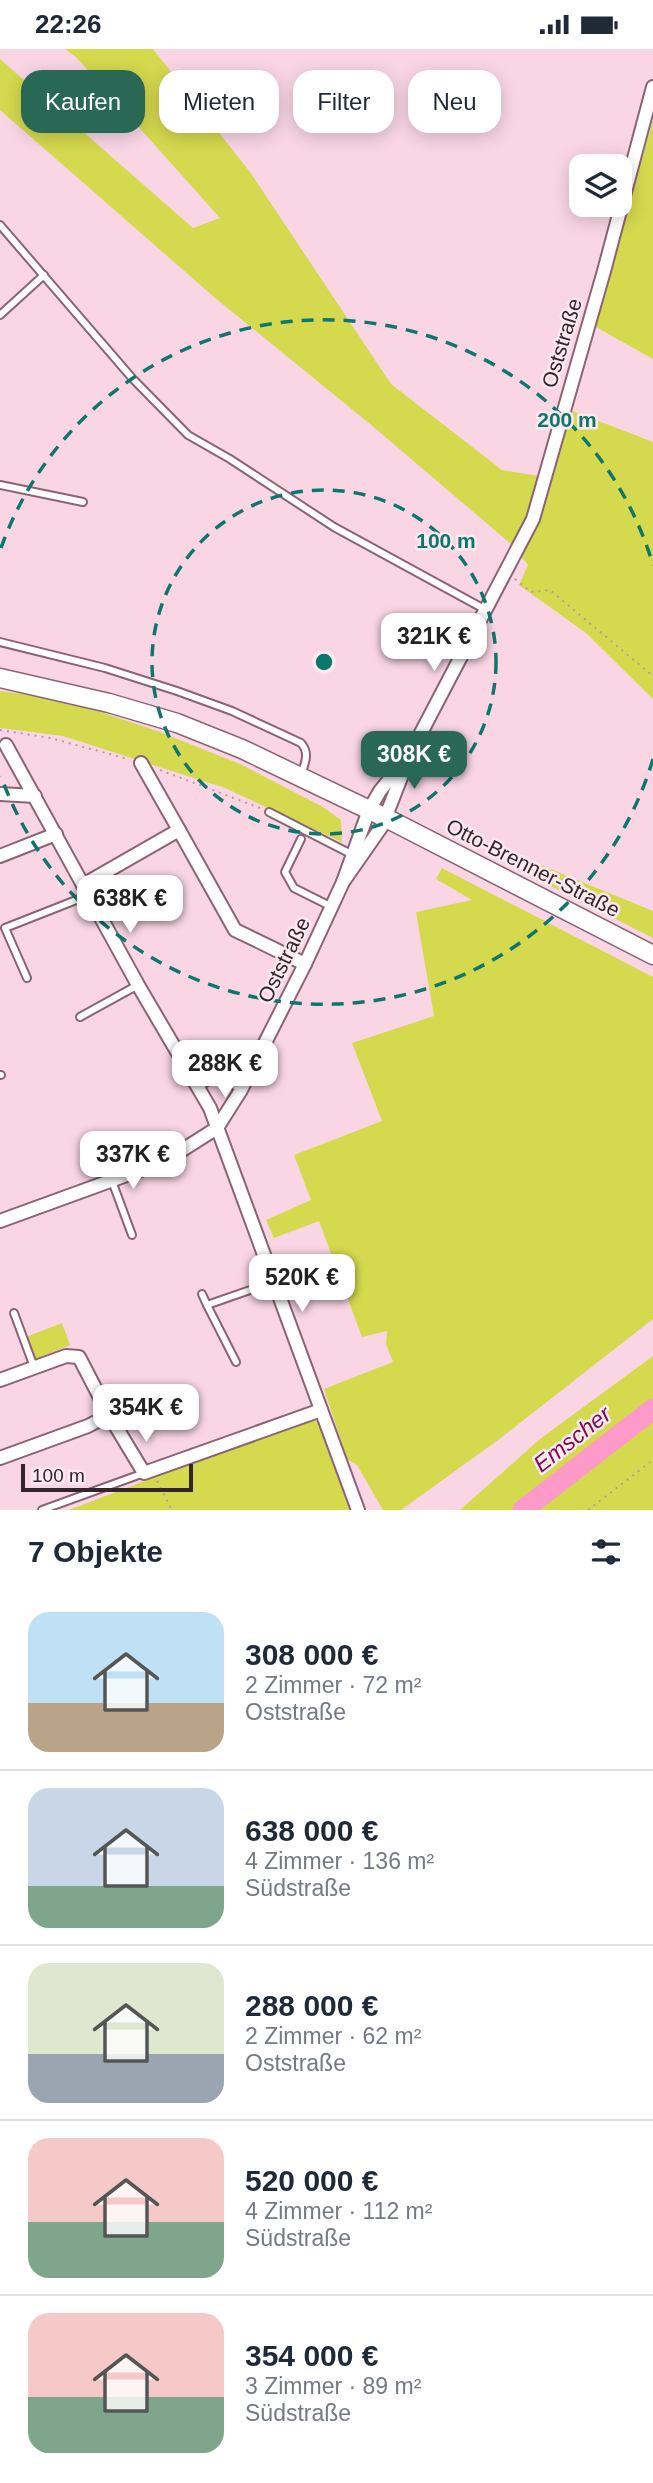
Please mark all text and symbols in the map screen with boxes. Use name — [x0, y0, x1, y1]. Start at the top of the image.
text: 22:26 — [35, 9, 102, 39]
chip: Kaufen — [21, 70, 145, 133]
chip: Mieten — [159, 70, 279, 133]
chip: Filter — [293, 70, 394, 133]
chip: Neu — [408, 70, 501, 133]
map controls — [569, 154, 632, 217]
button: layers — [569, 154, 632, 217]
street label: Oststraße — [537, 295, 586, 390]
text: 200 m — [537, 408, 597, 431]
text: 100 m — [416, 529, 476, 552]
pin: 321K € — [377, 613, 491, 673]
text: 321K € — [397, 623, 471, 649]
centre of rings — [312, 650, 336, 674]
pin: 308K € — [357, 731, 471, 791]
text: 308K € — [377, 741, 451, 767]
street label: Otto-Brenner-Straße — [443, 814, 624, 921]
pin: 638K € — [73, 875, 187, 935]
text: 638K € — [93, 885, 167, 911]
street label: Oststraße — [253, 913, 314, 1006]
pin: 288K € — [168, 1041, 282, 1100]
text: 288K € — [188, 1050, 262, 1076]
pin: 337K € — [76, 1131, 190, 1191]
text: 337K € — [96, 1141, 170, 1167]
pin: 520K € — [245, 1255, 359, 1314]
text: 520K € — [265, 1264, 339, 1290]
pin: 354K € — [89, 1385, 203, 1444]
text: 354K € — [109, 1394, 183, 1420]
water label: Emscher — [528, 1400, 617, 1477]
scale bar — [21, 1461, 192, 1493]
text: 100 m — [32, 1465, 85, 1486]
icon: filters — [587, 1533, 625, 1571]
text: 7 Objekte — [28, 1535, 163, 1568]
text: 308 000 € — [245, 1638, 378, 1671]
icon: home — [84, 1640, 168, 1724]
text: 2 Zimmer · 72 m² — [245, 1672, 421, 1698]
text: Oststraße — [245, 1699, 346, 1725]
text: 638 000 € — [245, 1814, 378, 1847]
icon: home — [84, 1816, 168, 1900]
text: 4 Zimmer · 136 m² — [245, 1848, 434, 1874]
text: Südstraße — [245, 1875, 351, 1901]
text: 288 000 € — [245, 1989, 378, 2022]
icon: home — [84, 1991, 168, 2075]
text: 2 Zimmer · 62 m² — [245, 2023, 421, 2049]
text: Oststraße — [245, 2050, 346, 2076]
text: 520 000 € — [245, 2164, 378, 2197]
icon: home — [84, 2166, 168, 2250]
text: 4 Zimmer · 112 m² — [245, 2198, 432, 2224]
text: Südstraße — [245, 2225, 351, 2251]
text: 354 000 € — [245, 2339, 378, 2372]
icon: home — [84, 2341, 168, 2425]
text: 3 Zimmer · 89 m² — [245, 2373, 421, 2399]
text: Südstraße — [245, 2400, 351, 2426]

